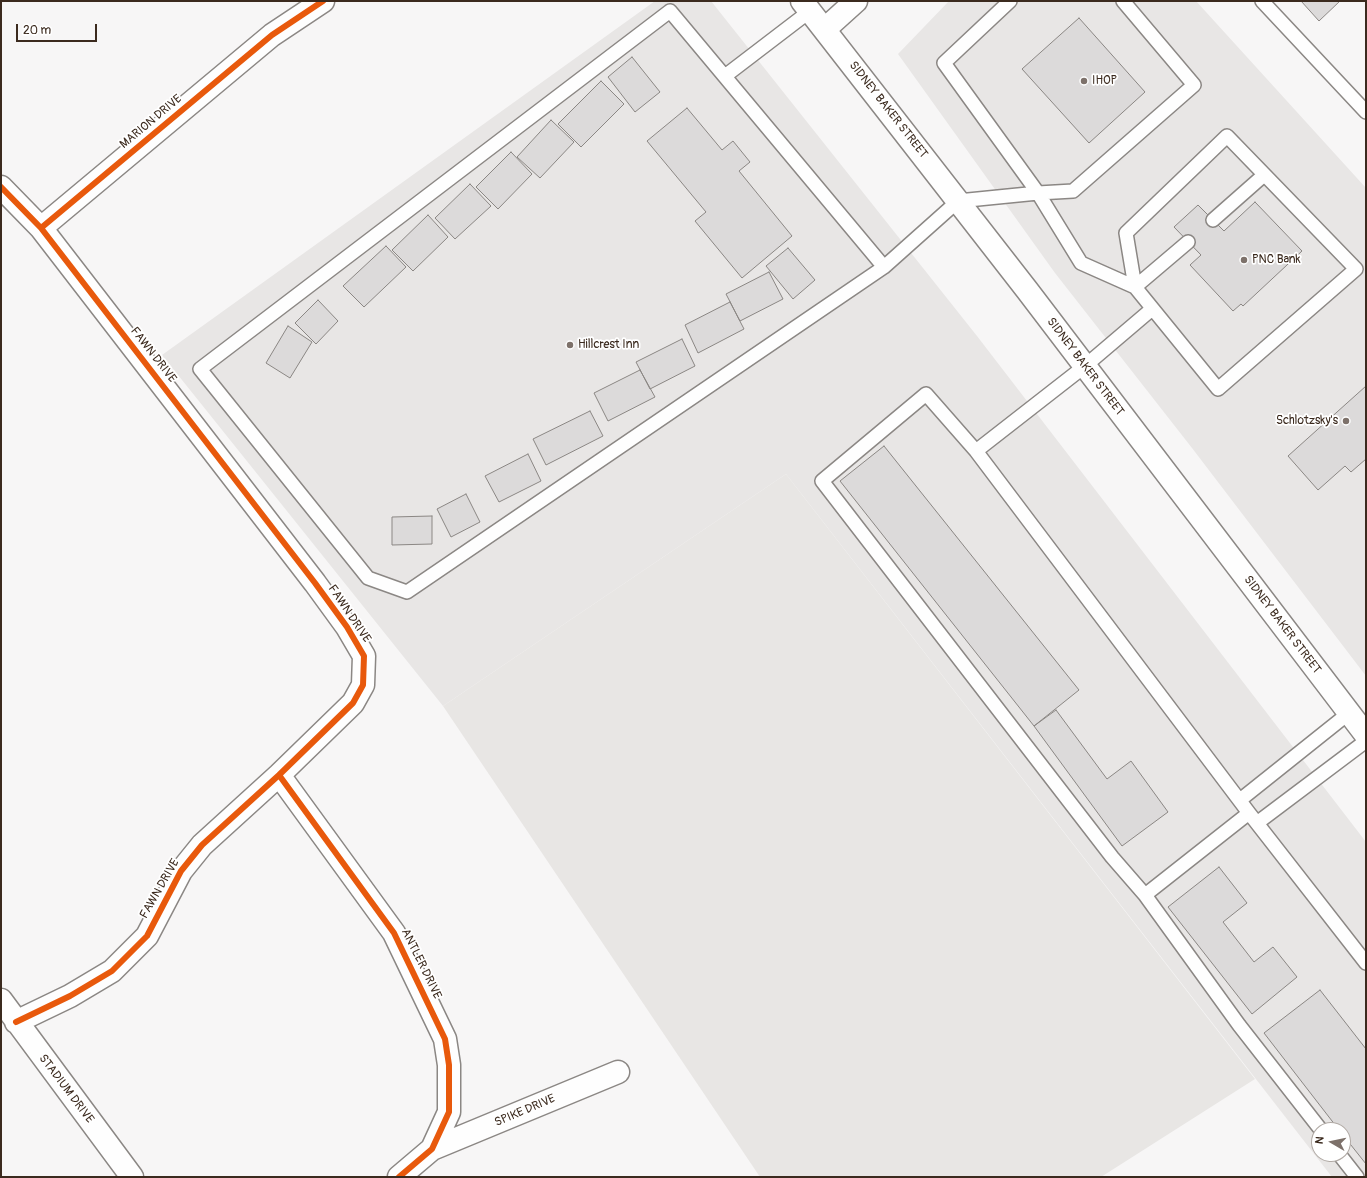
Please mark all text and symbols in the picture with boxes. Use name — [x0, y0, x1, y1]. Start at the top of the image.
scale bar — [18, 16, 99, 42]
text: 20 m — [23, 23, 51, 38]
street label: SIDNEY BAKER STREET — [846, 59, 930, 161]
place label: IHOP — [1092, 74, 1117, 88]
marker: IHOP — [1079, 76, 1089, 86]
street label: MARION DRIVE — [117, 92, 185, 152]
place label: PNC Bank — [1252, 253, 1301, 267]
marker: PNC Bank — [1239, 255, 1249, 265]
street label: SIDNEY BAKER STREET — [1043, 315, 1127, 419]
street label: FAWN DRIVE — [127, 324, 179, 386]
place label: Hillcrest Inn — [578, 338, 639, 352]
marker: Hillcrest Inn — [565, 340, 575, 350]
place label: Schlotzsky's — [1276, 414, 1338, 428]
marker: Schlotzsky's — [1341, 416, 1351, 426]
street label: SIDNEY BAKER STREET — [1240, 573, 1324, 677]
street label: FAWN DRIVE — [324, 582, 374, 646]
street label: FAWN DRIVE — [137, 857, 183, 921]
street label: ANTLER DRIVE — [398, 927, 444, 1001]
street label: STADIUM DRIVE — [35, 1052, 97, 1126]
street label: SPIKE DRIVE — [493, 1092, 557, 1130]
north arrow — [1311, 1122, 1351, 1162]
text: N — [1313, 1136, 1327, 1145]

